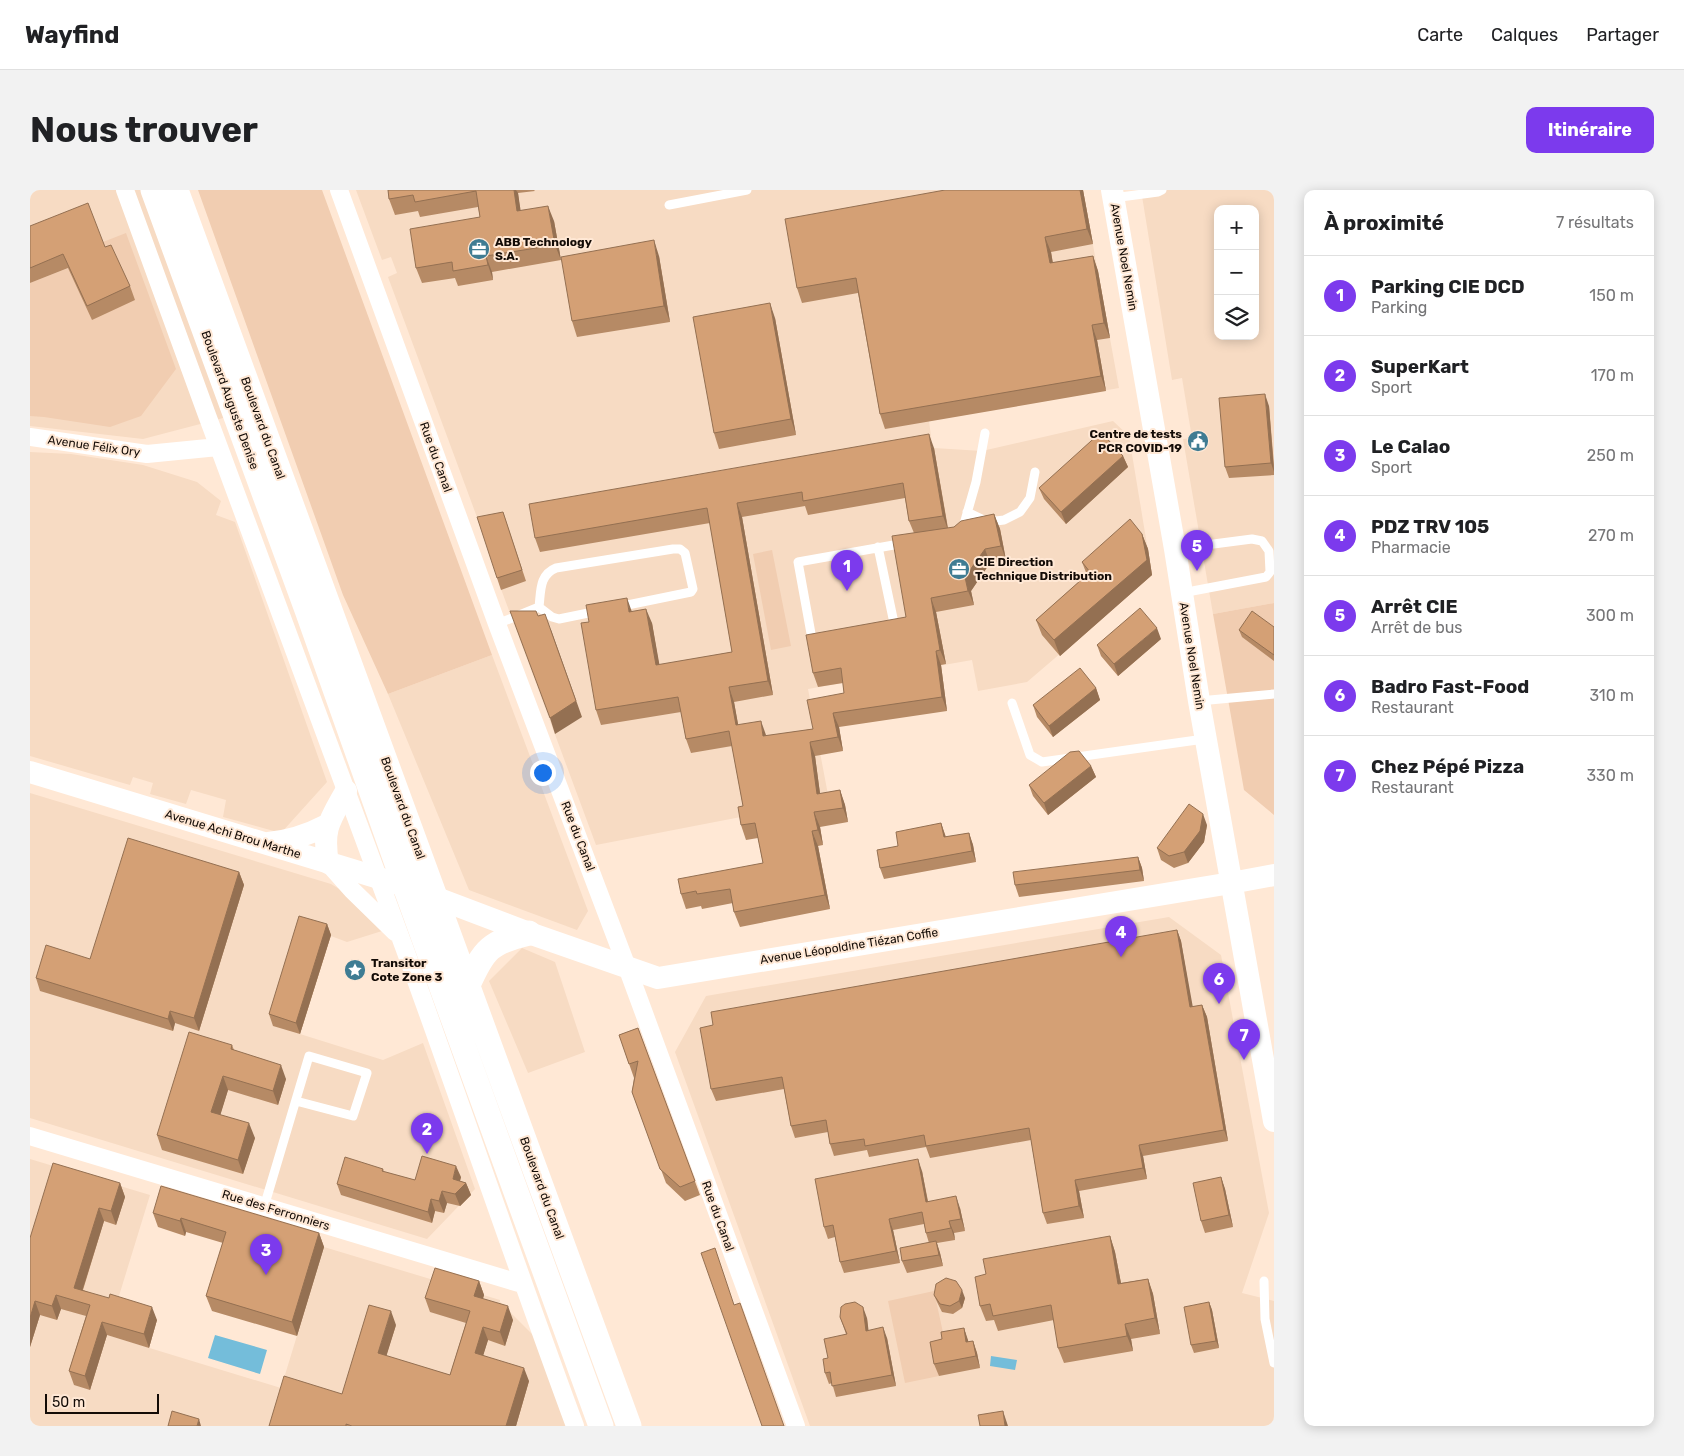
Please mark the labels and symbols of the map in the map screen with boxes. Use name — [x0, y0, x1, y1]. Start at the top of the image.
street label: Avenue Noel Nemin — [1108, 202, 1140, 312]
place label: ABB Technology S.A. — [495, 235, 592, 263]
office icon: ABB Technology S.A. — [467, 237, 491, 261]
street label: Boulevard Auguste Denise — [198, 329, 262, 472]
street label: Boulevard du Canal — [238, 375, 288, 481]
street label: Rue du Canal — [417, 420, 455, 494]
place label: Centre de tests PCR COVID-19 — [1090, 427, 1182, 455]
public building icon: Centre de tests PCR COVID-19 — [1186, 429, 1210, 453]
street label: Avenue Félix Ory — [47, 433, 141, 459]
pin: 5 — [1181, 530, 1213, 571]
pin: 1 — [831, 550, 863, 591]
place label: CIE Direction Technique Distribution — [975, 555, 1112, 583]
office icon: CIE Direction Technique Distribution — [947, 557, 971, 581]
street label: Avenue Noel Nemin — [1177, 601, 1207, 711]
street label: Boulevard du Canal — [378, 755, 428, 861]
your location — [530, 760, 556, 786]
street label: Rue du Canal — [558, 799, 598, 873]
street label: Avenue Achi Brou Marthe — [163, 807, 303, 861]
pin: 4 — [1105, 916, 1137, 957]
street label: Avenue Léopoldine Tiézan Coffie — [759, 925, 939, 967]
place label: Transitor Cote Zone 3 — [371, 956, 442, 984]
place icon: Transitor Cote Zone 3 — [343, 958, 367, 982]
pin: 6 — [1203, 963, 1235, 1004]
pin: 7 — [1228, 1019, 1260, 1060]
pin: 2 — [411, 1113, 443, 1154]
street label: Boulevard du Canal — [517, 1135, 567, 1241]
street label: Rue du Canal — [699, 1179, 737, 1253]
street label: Rue des Ferronniers — [220, 1187, 332, 1233]
pin: 3 — [250, 1234, 282, 1275]
scale bar — [45, 1391, 159, 1414]

